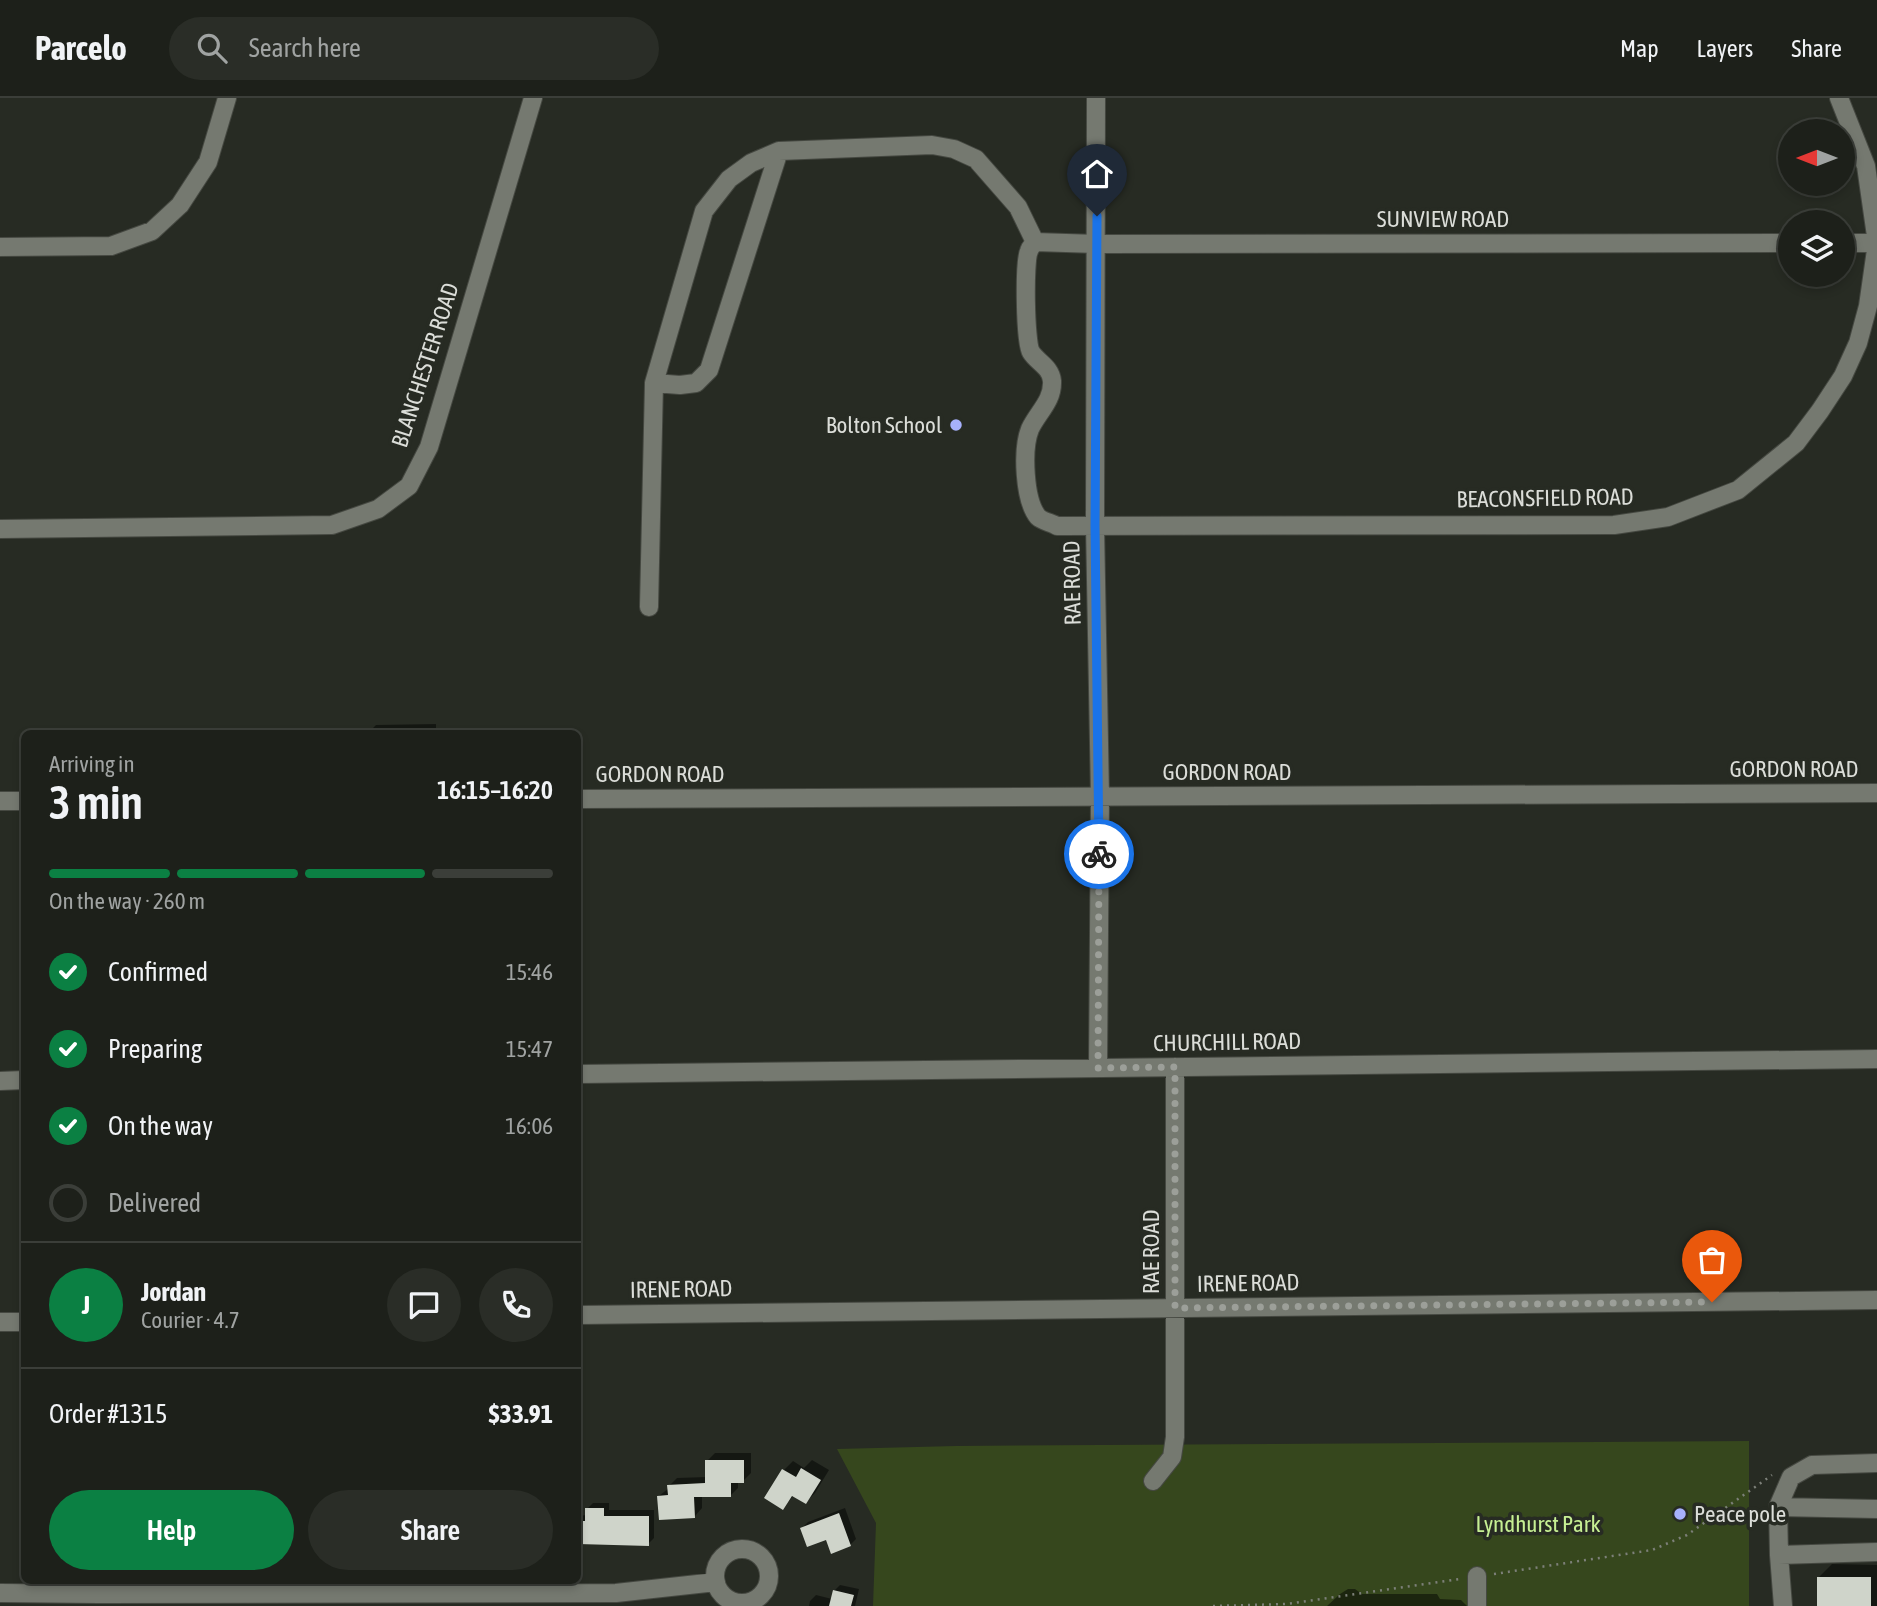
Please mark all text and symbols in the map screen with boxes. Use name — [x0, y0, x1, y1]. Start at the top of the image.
search box — [169, 17, 659, 80]
text: Parcelo — [35, 29, 127, 67]
icon: search — [193, 29, 231, 67]
text: Search here — [249, 33, 361, 63]
text: Map — [1620, 35, 1659, 62]
text: Layers — [1697, 35, 1753, 62]
text: Share — [1791, 35, 1842, 62]
north arrow — [1778, 119, 1855, 196]
map controls — [1778, 119, 1855, 287]
pin — [1067, 144, 1127, 216]
icon: home — [1078, 155, 1116, 193]
street label: SUNVIEW ROAD — [1377, 206, 1509, 232]
button: layers — [1778, 210, 1855, 287]
street label: BLANCHESTER ROAD — [386, 280, 464, 450]
place label: Bolton School — [826, 412, 942, 438]
marker: Bolton School — [948, 417, 964, 433]
street label: BEACONSFIELD ROAD — [1456, 483, 1634, 513]
street label: RAE ROAD — [1058, 540, 1086, 626]
text: Arriving in — [49, 751, 135, 777]
street label: GORDON ROAD — [1729, 756, 1859, 782]
street label: GORDON ROAD — [1162, 759, 1292, 785]
street label: GORDON ROAD — [595, 761, 725, 787]
text: 16:15–16:20 — [437, 775, 553, 805]
text: 3 min — [49, 776, 143, 829]
courier — [1064, 819, 1134, 889]
icon: bike — [1080, 835, 1118, 873]
text: On the way · 260 m — [49, 888, 205, 914]
icon: check — [49, 953, 87, 991]
text: Confirmed — [108, 957, 208, 987]
text: 15:46 — [506, 959, 553, 985]
street label: CHURCHILL ROAD — [1153, 1028, 1301, 1056]
icon: check — [49, 1030, 87, 1068]
text: Preparing — [108, 1034, 202, 1064]
text: 15:47 — [506, 1036, 553, 1062]
icon: check — [49, 1107, 87, 1145]
text: On the way — [108, 1111, 213, 1141]
text: 16:06 — [505, 1113, 553, 1139]
text: Delivered — [108, 1188, 201, 1218]
street label: RAE ROAD — [1138, 1210, 1164, 1294]
pin — [1682, 1230, 1742, 1302]
icon: bag — [1693, 1241, 1731, 1279]
button: chat — [387, 1268, 461, 1342]
button: phone — [479, 1268, 553, 1342]
street label: IRENE ROAD — [1197, 1269, 1299, 1297]
street label: IRENE ROAD — [630, 1275, 732, 1303]
text: Jordan — [141, 1277, 206, 1307]
text: J — [82, 1290, 90, 1320]
text: Courier · 4.7 — [141, 1307, 240, 1333]
text: Order #1315 — [49, 1399, 168, 1429]
text: $33.91 — [489, 1399, 553, 1429]
button: Help — [49, 1490, 294, 1570]
button: Share — [308, 1490, 553, 1570]
place label: Peace pole — [1694, 1501, 1786, 1527]
marker: Peace pole — [1672, 1506, 1688, 1522]
park label: Lyndhurst Park — [1475, 1511, 1601, 1537]

